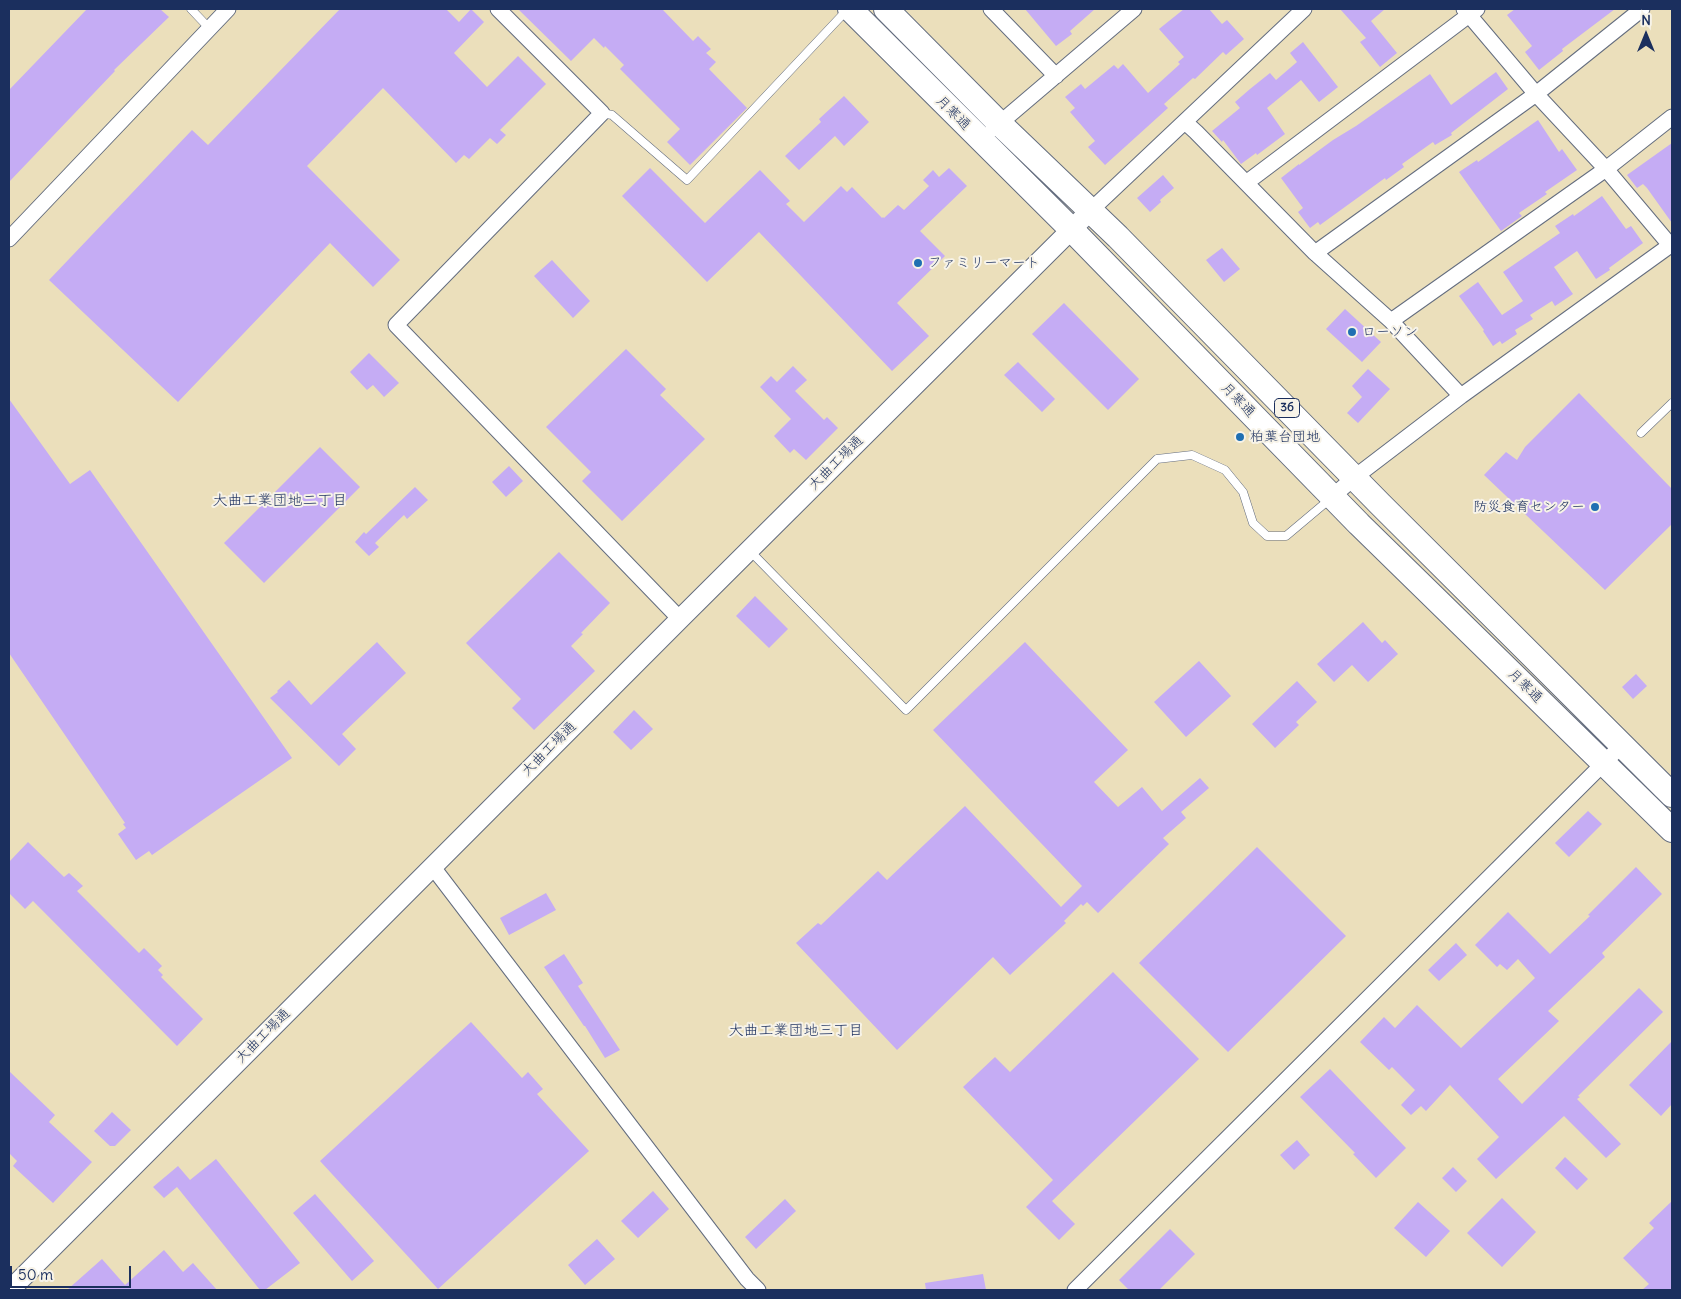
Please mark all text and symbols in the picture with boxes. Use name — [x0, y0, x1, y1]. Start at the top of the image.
north arrow — [1621, 10, 1671, 60]
text: N — [1641, 11, 1651, 29]
street label: 月寒通 — [932, 92, 974, 134]
place label: ファミリーマート — [928, 255, 1040, 271]
marker: ファミリーマート — [912, 257, 924, 269]
place label: ローソン — [1362, 324, 1418, 340]
marker: ローソン — [1346, 326, 1358, 338]
street label: 月寒通 — [1217, 379, 1259, 421]
road number: 36 — [1274, 398, 1300, 418]
place label: 柏葉台団地 — [1250, 429, 1320, 445]
marker: 柏葉台団地 — [1234, 431, 1246, 443]
street label: 大曲工場通 — [805, 432, 867, 494]
district label: 大曲工業団地二丁目 — [213, 492, 347, 510]
place label: 防災食育センター — [1473, 499, 1585, 515]
marker: 防災食育センター — [1589, 501, 1601, 513]
street label: 月寒通 — [1504, 665, 1546, 707]
street label: 大曲工場通 — [518, 718, 580, 780]
street label: 大曲工場通 — [232, 1005, 294, 1067]
district label: 大曲工業団地三丁目 — [729, 1022, 863, 1040]
scale bar — [12, 1256, 134, 1288]
text: 50 m — [18, 1265, 53, 1284]

